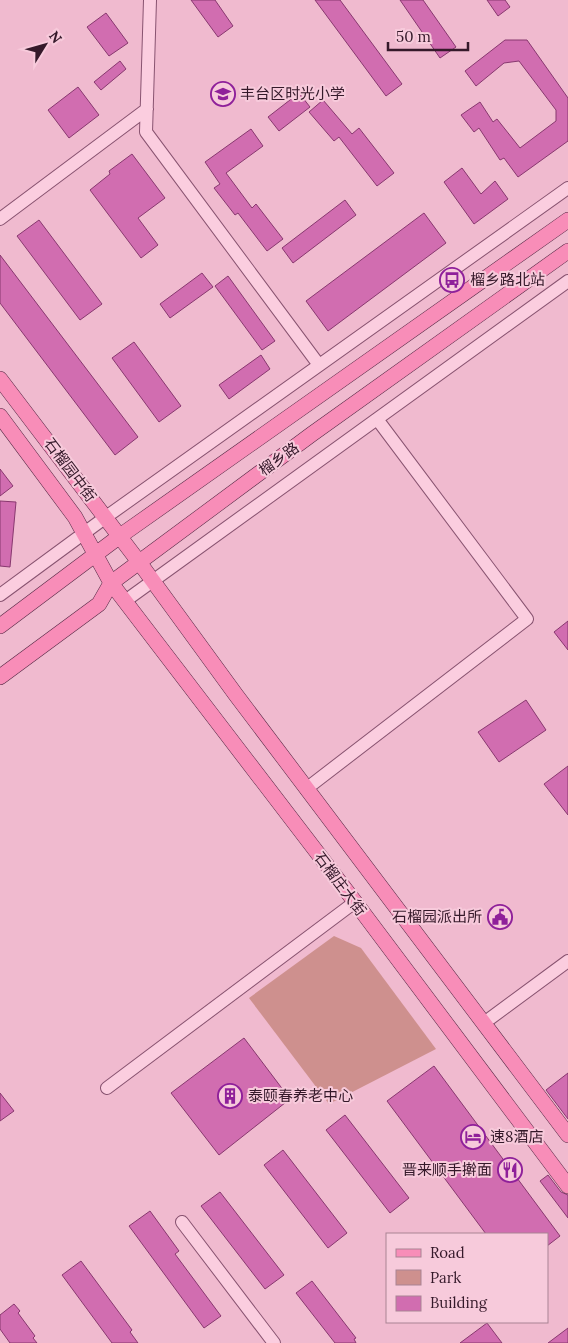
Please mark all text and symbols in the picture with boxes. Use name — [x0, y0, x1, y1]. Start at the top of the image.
north arrow — [20, 20, 70, 70]
scale bar — [388, 20, 468, 52]
text: N — [45, 27, 66, 47]
text: 50 m — [396, 27, 431, 46]
school or university icon: 丰台区时光小学 — [210, 81, 236, 107]
place label: 丰台区时光小学 — [240, 84, 345, 103]
bus stop icon: 榴乡路北站 — [439, 267, 465, 293]
place label: 榴乡路北站 — [470, 270, 545, 289]
street label: 石榴园中街 — [40, 434, 101, 505]
street label: 榴乡路 — [255, 438, 302, 480]
street label: 石榴庄大街 — [310, 848, 371, 919]
public building icon: 石榴园派出所 — [487, 904, 513, 930]
place label: 石榴园派出所 — [392, 907, 482, 926]
building icon: 泰颐春养老中心 — [217, 1083, 243, 1109]
place label: 泰颐春养老中心 — [248, 1086, 353, 1105]
hotel icon: 速8酒店 — [460, 1124, 486, 1150]
place label: 速8酒店 — [490, 1127, 543, 1146]
restaurant icon: 晋来顺手擀面 — [497, 1157, 523, 1183]
place label: 晋来顺手擀面 — [402, 1160, 492, 1179]
legend — [386, 1233, 548, 1323]
text: Road — [430, 1243, 465, 1262]
text: Park — [430, 1268, 461, 1287]
text: Building — [430, 1293, 488, 1312]

